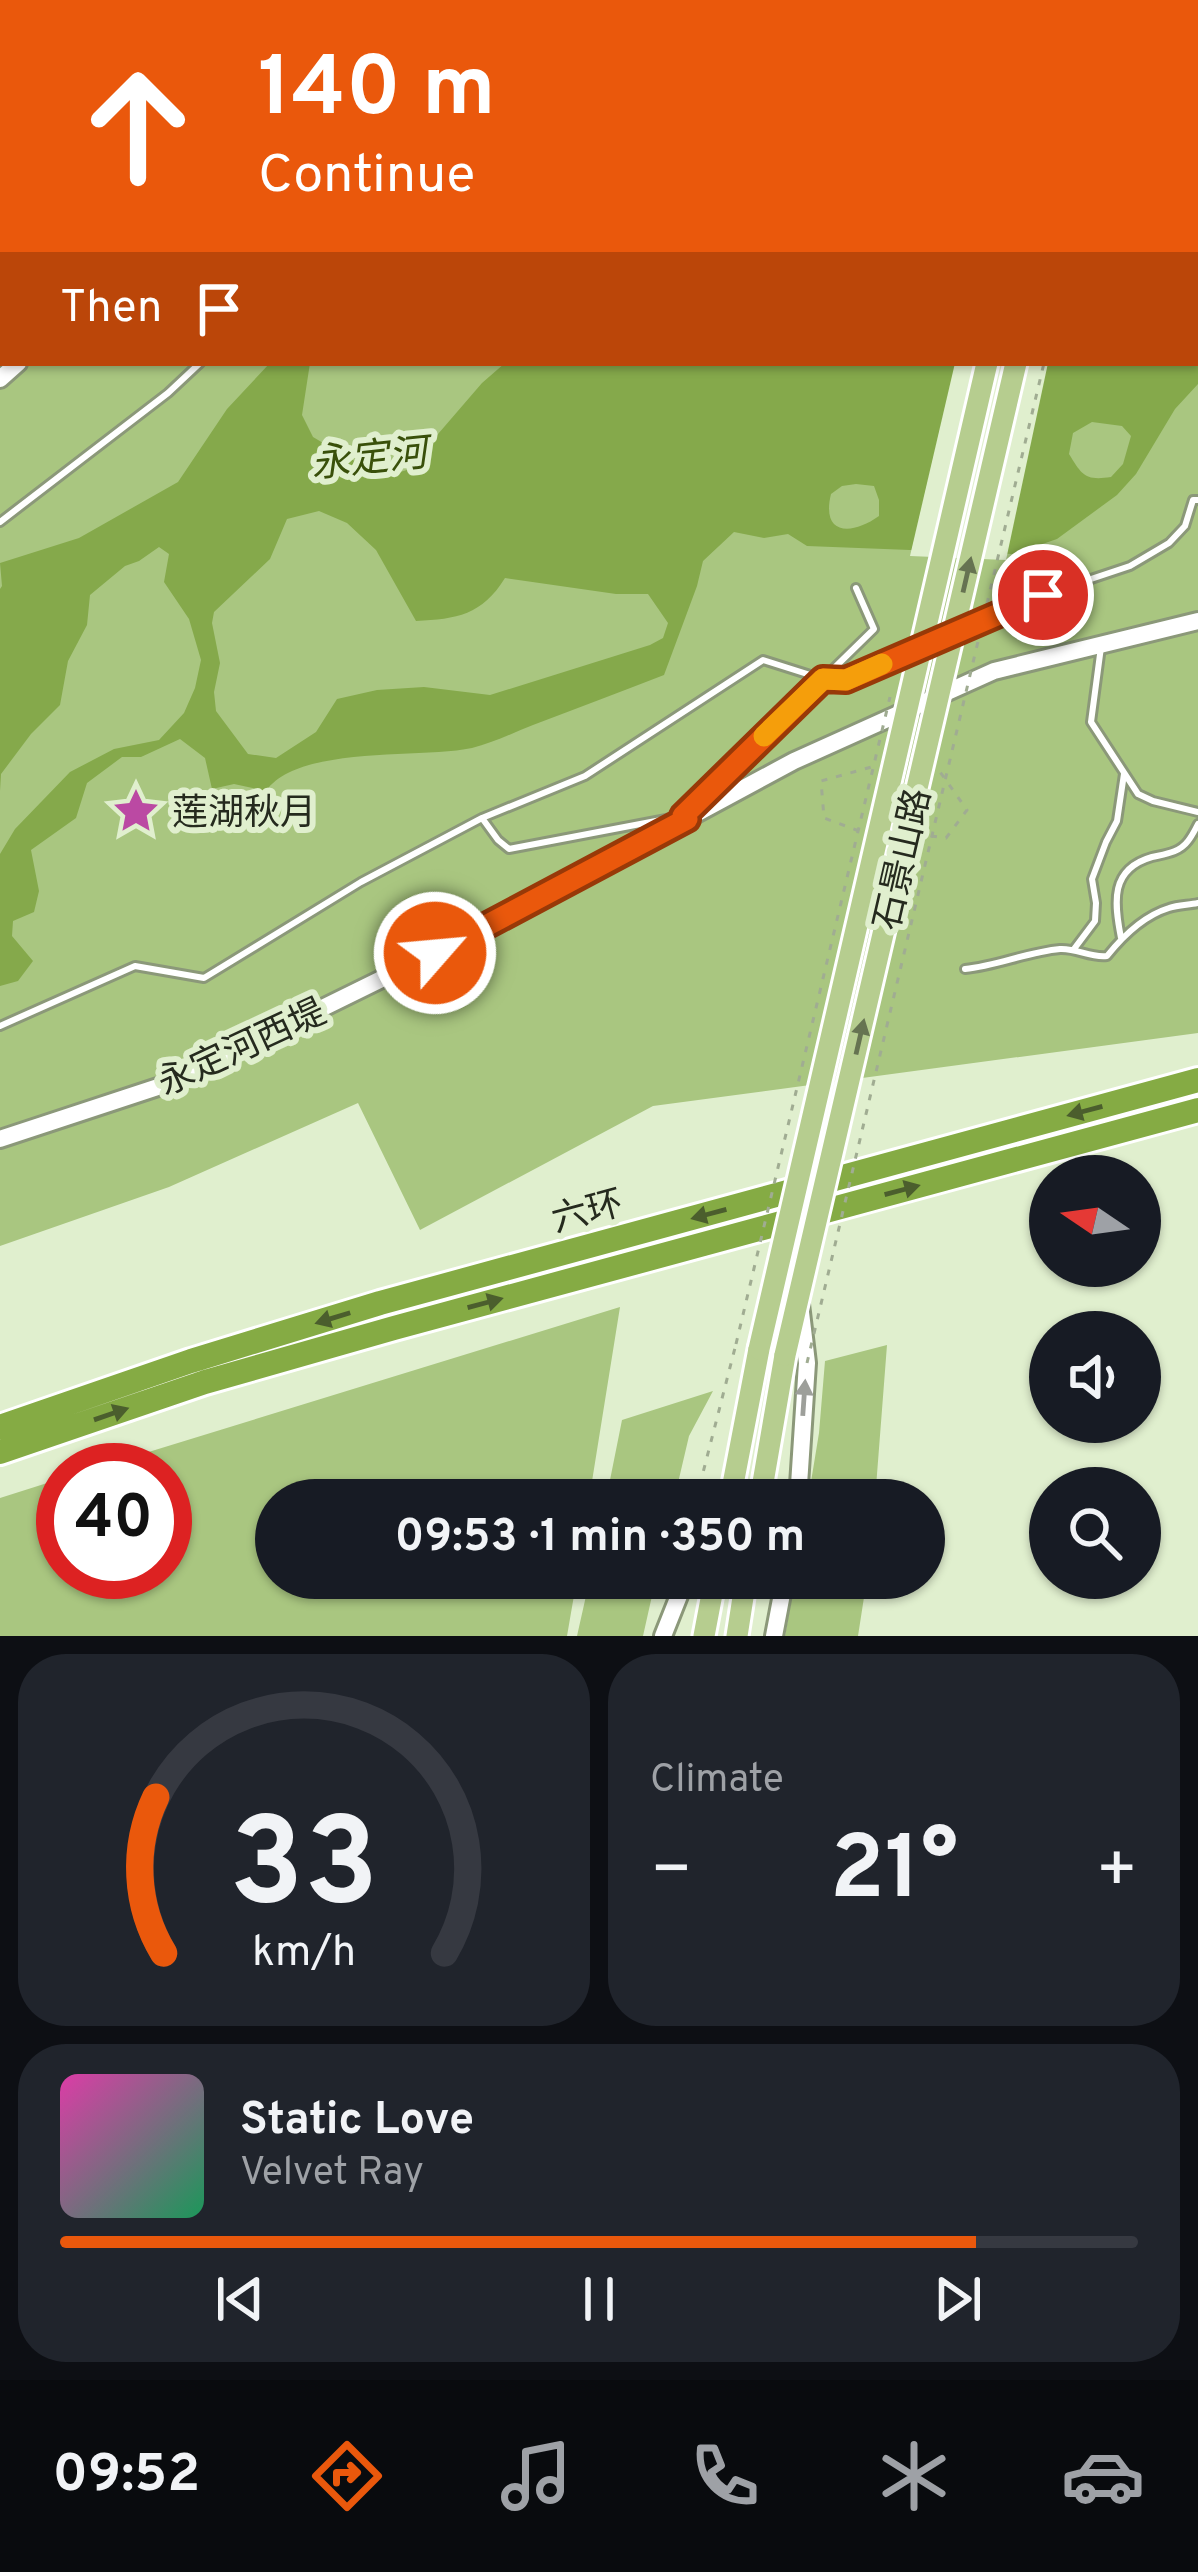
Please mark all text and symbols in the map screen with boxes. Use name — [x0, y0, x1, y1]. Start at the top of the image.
text: 140 m — [258, 39, 495, 145]
icon: ahead — [60, 48, 216, 204]
text: Continue — [258, 143, 475, 212]
icon: arrive — [186, 276, 252, 342]
text: Then — [60, 281, 162, 338]
water label: 永定河 — [309, 430, 437, 492]
pin — [992, 544, 1094, 646]
one-way arrow — [958, 557, 977, 594]
icon: arrive — [1010, 562, 1076, 628]
street label: 石景山路 — [866, 785, 944, 935]
place icon: 莲湖秋月 — [111, 786, 161, 836]
place label: 莲湖秋月 — [172, 792, 316, 838]
position arrow — [372, 890, 498, 1016]
street label: 永定河西堤 — [151, 991, 334, 1109]
one-way arrow — [851, 1018, 870, 1055]
one-way arrow — [1066, 1103, 1103, 1122]
north arrow — [1029, 1155, 1161, 1287]
map controls — [1029, 1155, 1161, 1599]
one-way arrow — [883, 1180, 920, 1199]
street label: 六环 — [547, 1182, 629, 1245]
one-way arrow — [690, 1205, 727, 1224]
one-way arrow — [466, 1293, 503, 1312]
one-way arrow — [314, 1309, 351, 1328]
button: sound — [1029, 1311, 1161, 1443]
one-way arrow — [795, 1379, 814, 1416]
one-way arrow — [93, 1404, 129, 1422]
speed limit sign: 40 — [36, 1443, 192, 1599]
button: search — [1029, 1467, 1161, 1599]
text: 09:53 · 1 min · 350 m — [395, 1510, 805, 1567]
text: Climate — [650, 1757, 784, 1806]
text: 33 — [229, 1792, 379, 1950]
text: 21° — [830, 1817, 958, 1930]
text: − — [650, 1832, 693, 1915]
text: + — [1095, 1832, 1138, 1915]
text: km/h — [252, 1927, 356, 1981]
text: Static Love — [240, 2093, 474, 2150]
text: Velvet Ray — [240, 2150, 424, 2199]
icon: previous — [207, 2266, 273, 2332]
icon: pause — [566, 2266, 632, 2332]
icon: next — [925, 2266, 991, 2332]
icon: directions — [305, 2434, 389, 2518]
icon: music — [494, 2434, 578, 2518]
icon: phone — [683, 2434, 767, 2518]
icon: climate — [872, 2434, 956, 2518]
icon: car — [1061, 2434, 1145, 2518]
text: 09:52 — [53, 2442, 200, 2511]

